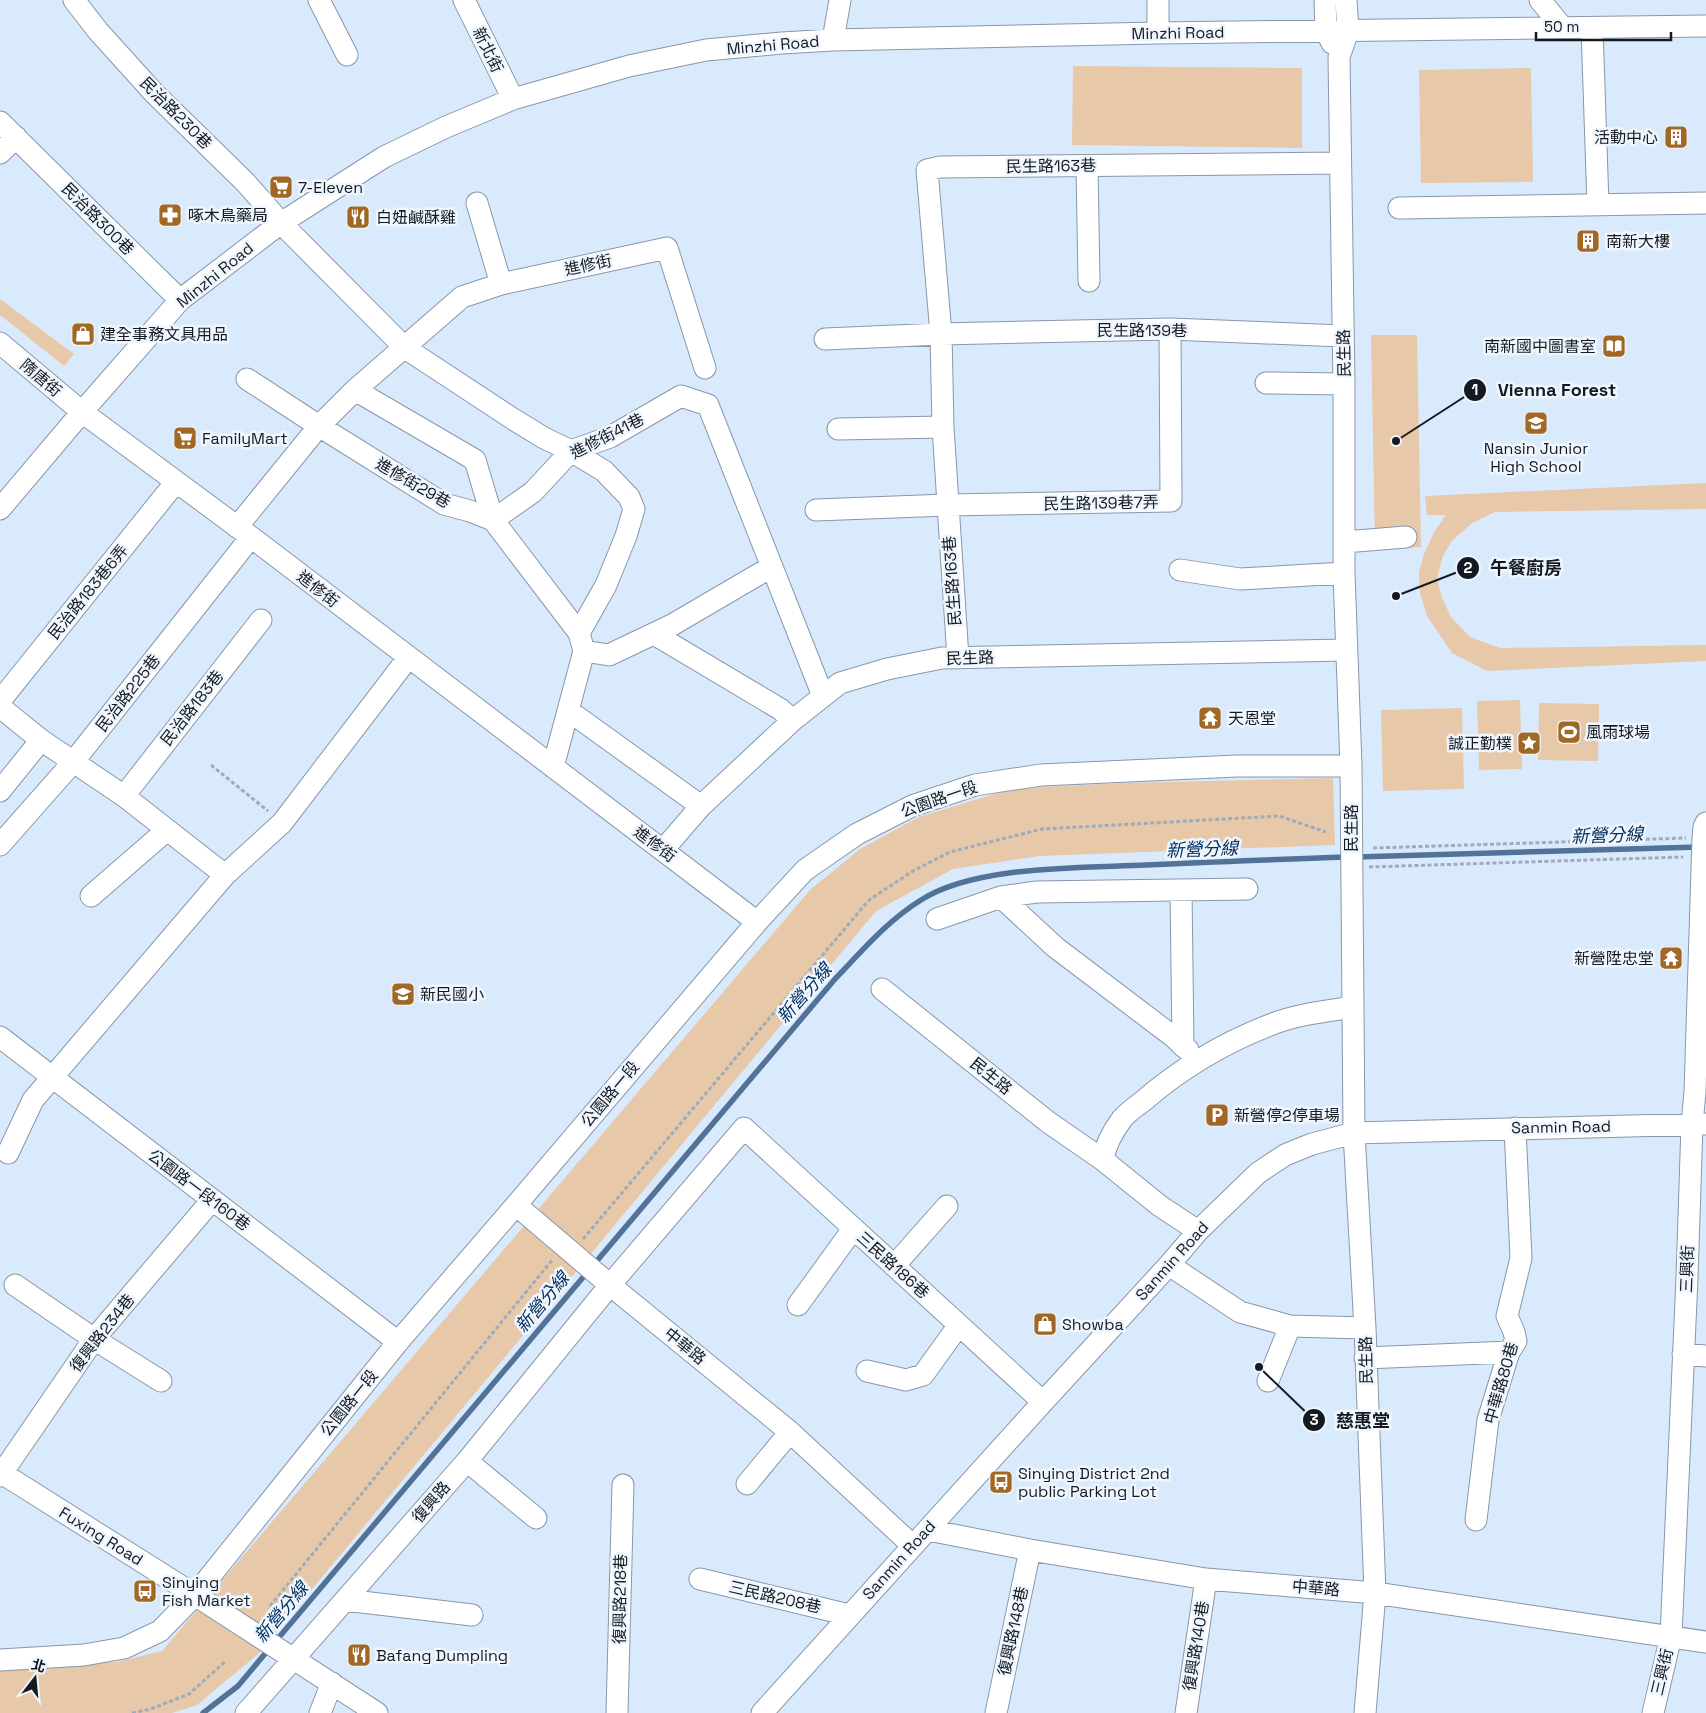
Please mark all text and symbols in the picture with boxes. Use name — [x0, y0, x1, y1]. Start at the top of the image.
scale bar — [1536, 10, 1671, 42]
text: 50 m — [1544, 17, 1579, 36]
street label: Minzhi Road — [1131, 22, 1225, 44]
street label: 新北街 — [468, 24, 508, 76]
street label: Minzhi Road — [726, 30, 820, 60]
street label: 民治路230巷 — [136, 73, 216, 153]
building icon: 活動中心 — [1663, 124, 1689, 150]
place label: 活動中心 — [1594, 127, 1658, 148]
street label: 民生路163巷 — [1006, 155, 1096, 177]
supermarket icon: 7-Eleven — [268, 174, 294, 200]
place label: 7-Eleven — [298, 177, 363, 198]
street label: 民治路300巷 — [57, 178, 139, 260]
pharmacy icon: 啄木鳥藥局 — [157, 202, 183, 228]
restaurant icon: 白妞鹹酥雞 — [345, 204, 371, 230]
place label: 啄木鳥藥局 — [188, 205, 268, 226]
place label: 白妞鹹酥雞 — [376, 207, 456, 228]
building icon: 南新大樓 — [1575, 228, 1601, 254]
place label: 南新大樓 — [1606, 231, 1670, 252]
street label: Minzhi Road — [172, 238, 258, 312]
street label: 進修街 — [562, 250, 614, 280]
street label: 民生路139巷 — [1097, 320, 1187, 341]
shop icon: 建全事務文具用品 — [70, 321, 96, 347]
place label: 建全事務文具用品 — [100, 324, 228, 345]
street label: 民生路 — [1333, 329, 1355, 377]
library icon: 南新國中圖書室 — [1601, 333, 1627, 359]
place label: 南新國中圖書室 — [1484, 336, 1596, 357]
street label: 隋唐街 — [16, 355, 66, 401]
callout: Vienna Forest — [1463, 373, 1627, 406]
text: Vienna Forest — [1498, 378, 1616, 401]
text: 1 — [1472, 380, 1478, 399]
street label: 進修街41巷 — [566, 408, 648, 464]
school or university icon: Nansin Junior High School — [1523, 410, 1549, 436]
supermarket icon: FamilyMart — [172, 425, 198, 451]
place label: FamilyMart — [202, 428, 288, 449]
place label: Nansin Junior High School — [1484, 438, 1588, 477]
street label: 進修街29巷 — [372, 453, 454, 513]
street label: 民生路139巷7弄 — [1043, 491, 1159, 515]
street label: 民生路163巷 — [938, 535, 966, 627]
street label: 民治路183巷6弄 — [43, 540, 133, 644]
callout: 午餐廚房 — [1455, 551, 1572, 584]
text: 午餐廚房 — [1490, 556, 1562, 579]
text: 2 — [1464, 558, 1473, 577]
street label: 進修街 — [293, 566, 343, 612]
street label: 民生路 — [946, 647, 994, 669]
street label: 民治路225巷 — [91, 650, 165, 736]
street label: 民治路183巷 — [156, 666, 228, 750]
temple icon: 天恩堂 — [1197, 705, 1223, 731]
place label: 天恩堂 — [1228, 708, 1276, 729]
sports icon: 風雨球場 — [1556, 719, 1582, 745]
place label: 風雨球場 — [1586, 722, 1650, 743]
place icon: 誠正勤樸 — [1516, 730, 1542, 756]
place label: 誠正勤樸 — [1448, 733, 1512, 754]
street label: 公園路一段 — [898, 776, 980, 822]
street label: 民生路 — [1341, 804, 1362, 852]
street label: 進修街 — [630, 821, 680, 867]
water label: 新營分線 — [1571, 822, 1645, 848]
water label: 新營分線 — [1166, 836, 1240, 862]
temple icon: 新營陞忠堂 — [1658, 945, 1684, 971]
place label: 新營陞忠堂 — [1574, 948, 1654, 969]
water label: 新營分線 — [772, 957, 838, 1028]
school or university icon: 新民國小 — [390, 981, 416, 1007]
place label: 新民國小 — [420, 984, 484, 1005]
street label: 民生路 — [966, 1053, 1016, 1099]
street label: 公園路一段 — [576, 1057, 644, 1131]
parking icon: 新營停2停車場 — [1204, 1102, 1230, 1128]
place label: 新營停2停車場 — [1234, 1105, 1340, 1126]
street label: Sanmin Road — [1511, 1116, 1611, 1138]
street label: 公園路一段160巷 — [144, 1145, 254, 1235]
street label: Sanmin Road — [1131, 1217, 1213, 1305]
street label: 三民路186巷 — [852, 1227, 934, 1303]
street label: 三興街 — [1676, 1245, 1698, 1293]
water label: 新營分線 — [510, 1265, 575, 1337]
street label: 復興路234巷 — [65, 1290, 139, 1376]
shop icon: Showba — [1032, 1311, 1058, 1337]
place label: Showba — [1062, 1314, 1124, 1335]
street label: 中華路 — [660, 1323, 710, 1369]
street label: 民生路 — [1355, 1336, 1377, 1384]
street label: 中華路80巷 — [1479, 1340, 1523, 1426]
street label: 公園路一段 — [316, 1365, 382, 1441]
callout: 慈惠堂 — [1301, 1404, 1400, 1437]
text: 慈惠堂 — [1336, 1409, 1390, 1432]
text: 3 — [1309, 1410, 1319, 1429]
place label: Sinying District 2nd public Parking Lot — [1018, 1463, 1170, 1502]
bus stop icon: Sinying District 2nd public Parking Lot — [988, 1469, 1014, 1495]
street label: 復興路 — [407, 1477, 455, 1527]
street label: Fuxing Road — [55, 1502, 147, 1570]
street label: Sanmin Road — [858, 1516, 940, 1604]
street label: 復興路218巷 — [609, 1554, 631, 1644]
place label: Sinying Fish Market — [162, 1572, 251, 1611]
water label: 新營分線 — [249, 1575, 314, 1647]
street label: 中華路 — [1291, 1575, 1341, 1601]
street label: 三民路208巷 — [727, 1576, 823, 1618]
bus stop icon: Sinying Fish Market — [132, 1578, 158, 1604]
street label: 復興路148巷 — [993, 1584, 1033, 1678]
street label: 復興路140巷 — [1179, 1599, 1213, 1693]
restaurant icon: Bafang Dumpling — [346, 1642, 372, 1668]
place label: Bafang Dumpling — [376, 1645, 508, 1666]
street label: 三興街 — [1646, 1646, 1678, 1698]
north arrow — [10, 1653, 60, 1703]
text: 北 — [29, 1655, 48, 1676]

